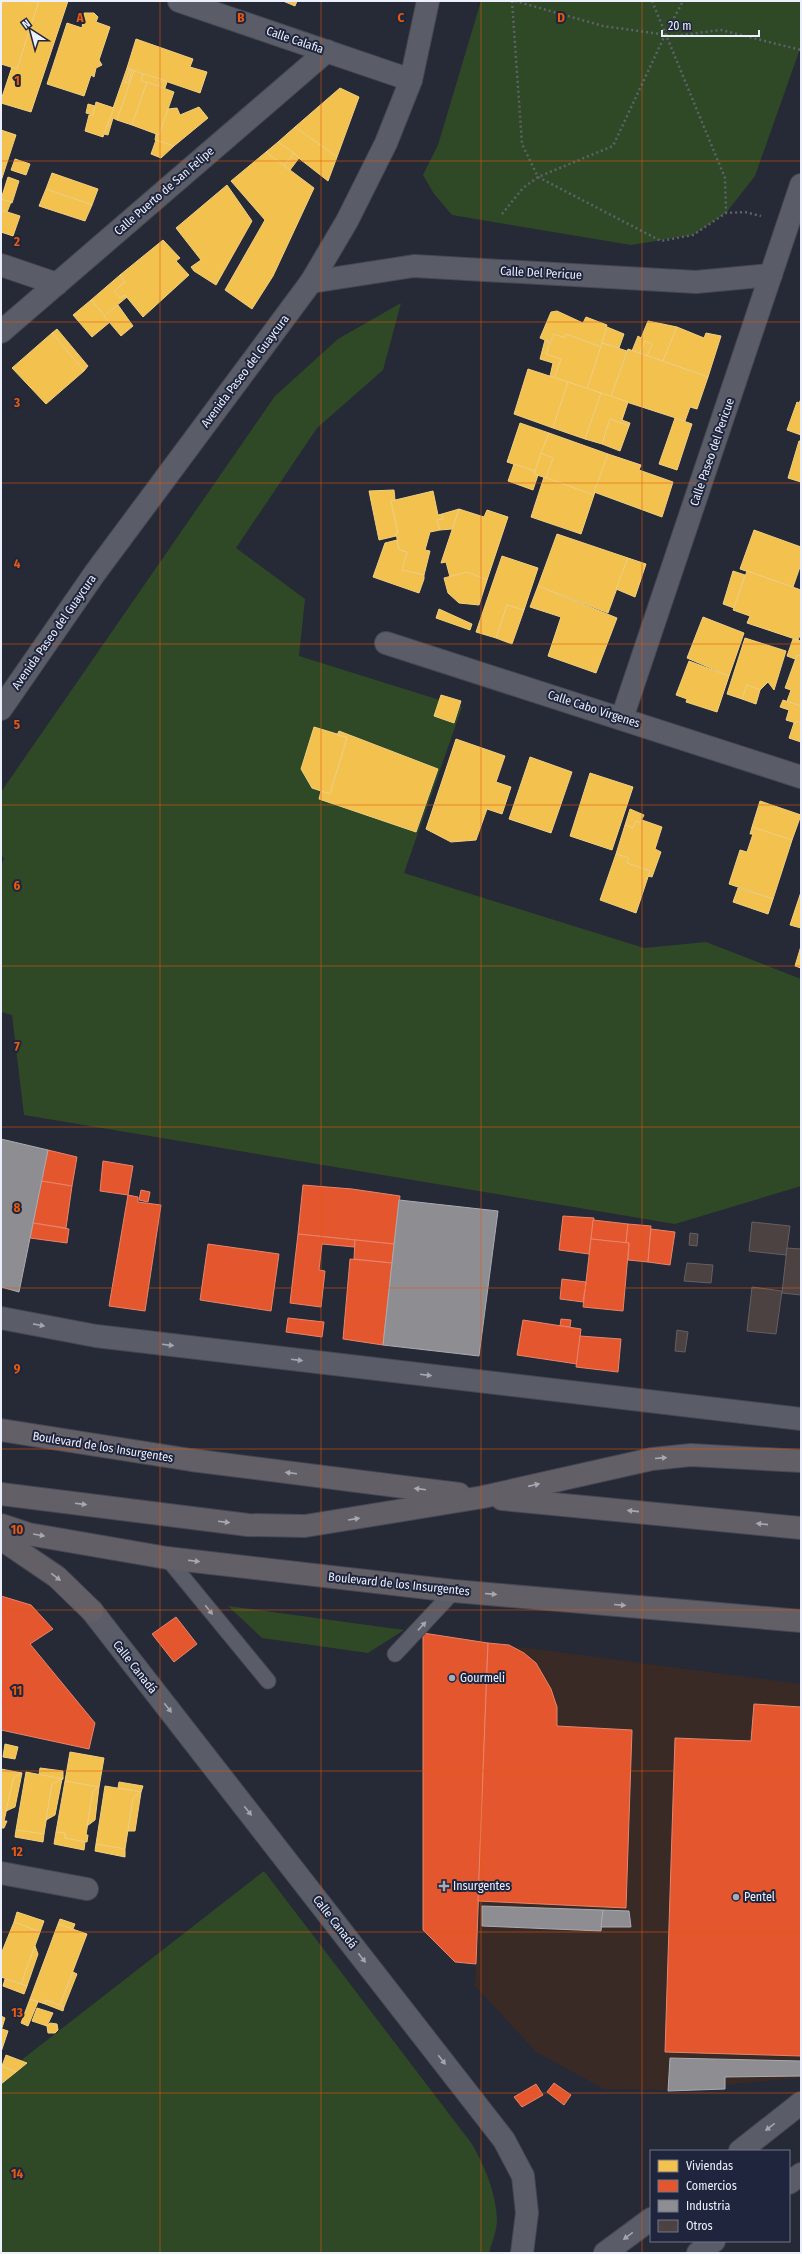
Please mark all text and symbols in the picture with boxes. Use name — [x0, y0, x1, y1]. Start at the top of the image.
text: A — [75, 10, 84, 25]
text: B — [237, 10, 245, 25]
text: C — [398, 10, 405, 25]
text: D — [557, 10, 565, 25]
north arrow — [12, 12, 52, 52]
scale bar — [662, 12, 759, 38]
text: N — [20, 17, 33, 32]
text: 20 m — [668, 19, 692, 33]
street label: Calle Calafia — [265, 24, 326, 56]
text: 1 — [14, 73, 20, 88]
street label: Calle Puerto de San Felipe — [111, 144, 217, 238]
text: 2 — [13, 234, 20, 249]
street label: Calle Del Pericue — [500, 264, 582, 282]
street label: Avenida Paseo del Guaycura — [198, 312, 292, 430]
text: 3 — [13, 395, 20, 410]
street label: Calle Paseo del Pericue — [687, 396, 737, 508]
text: 4 — [14, 556, 21, 571]
street label: Avenida Paseo del Guaycura — [9, 572, 99, 692]
street label: Calle Cabo Vírgenes — [546, 687, 642, 731]
text: 5 — [14, 717, 20, 732]
text: 6 — [14, 878, 21, 893]
text: 7 — [14, 1039, 20, 1054]
text: 8 — [14, 1200, 21, 1215]
one-way arrow — [33, 1323, 45, 1329]
one-way arrow — [162, 1342, 174, 1348]
one-way arrow — [291, 1357, 303, 1363]
text: 9 — [14, 1361, 21, 1376]
one-way arrow — [420, 1372, 432, 1378]
street label: Boulevard de los Insurgentes — [32, 1429, 174, 1465]
one-way arrow — [655, 1454, 667, 1461]
one-way arrow — [285, 1469, 297, 1476]
one-way arrow — [528, 1481, 540, 1487]
one-way arrow — [414, 1486, 426, 1492]
one-way arrow — [75, 1501, 87, 1507]
one-way arrow — [627, 1508, 639, 1515]
one-way arrow — [347, 1516, 360, 1522]
one-way arrow — [218, 1519, 230, 1525]
one-way arrow — [756, 1521, 768, 1527]
text: 10 — [11, 1522, 23, 1537]
one-way arrow — [33, 1533, 45, 1539]
one-way arrow — [188, 1558, 201, 1564]
street label: Boulevard de los Insurgentes — [328, 1570, 470, 1598]
one-way arrow — [51, 1573, 61, 1581]
one-way arrow — [485, 1590, 497, 1597]
one-way arrow — [614, 1602, 626, 1608]
one-way arrow — [205, 1604, 214, 1615]
one-way arrow — [417, 1621, 426, 1631]
street label: Calle Canadá — [110, 1638, 160, 1696]
place label: Gourmeli — [460, 1671, 505, 1685]
marker: Gourmeli — [447, 1673, 457, 1683]
text: 11 — [12, 1683, 22, 1698]
one-way arrow — [164, 1703, 172, 1714]
one-way arrow — [243, 1805, 252, 1816]
text: 12 — [11, 1844, 23, 1859]
place label: Insurgentes — [453, 1879, 510, 1893]
marker: Insurgentes — [438, 1880, 450, 1892]
place label: Pentel — [744, 1890, 775, 1904]
marker: Pentel — [731, 1892, 741, 1902]
street label: Calle Canadá — [310, 1893, 360, 1951]
one-way arrow — [358, 1952, 367, 1963]
text: 13 — [11, 2005, 23, 2020]
one-way arrow — [438, 2055, 446, 2066]
one-way arrow — [765, 2123, 776, 2131]
legend — [650, 2150, 790, 2242]
text: Viviendas — [686, 2159, 733, 2173]
text: 14 — [11, 2166, 23, 2181]
text: Comercios — [686, 2179, 737, 2193]
text: Industria — [686, 2199, 730, 2213]
text: Otros — [686, 2219, 713, 2233]
one-way arrow — [623, 2232, 634, 2240]

